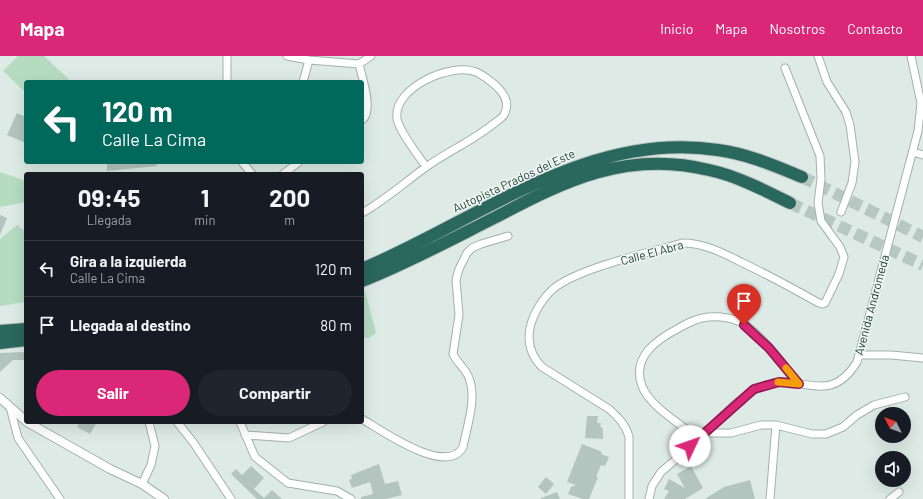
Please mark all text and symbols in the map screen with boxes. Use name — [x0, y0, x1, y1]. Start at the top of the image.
text: Mapa — [20, 17, 64, 40]
text: Inicio — [660, 20, 693, 37]
text: Mapa — [715, 20, 747, 37]
text: Nosotros — [769, 20, 825, 37]
text: Contacto — [847, 20, 903, 37]
text: 120 m — [102, 94, 173, 128]
icon: left — [36, 96, 88, 148]
text: Calle La Cima — [102, 128, 206, 150]
street label: Autopista Prados del Este — [450, 146, 577, 215]
text: 09:45 — [78, 183, 140, 212]
text: 1 — [201, 183, 209, 212]
text: 200 — [269, 183, 310, 212]
text: Llegada — [87, 212, 132, 228]
text: min — [194, 212, 215, 228]
text: m — [284, 212, 295, 228]
street label: Calle El Abra — [619, 237, 685, 267]
text: Gira a la izquierda — [70, 252, 186, 270]
street label: Avenida Andrómeda — [851, 253, 891, 356]
icon: left — [36, 258, 58, 280]
text: 120 m — [315, 260, 352, 278]
text: Calle La Cima — [70, 270, 145, 286]
pin — [727, 284, 761, 325]
icon: arrive — [733, 290, 755, 312]
icon: arrive — [36, 314, 58, 336]
text: Llegada al destino — [70, 316, 191, 334]
text: 80 m — [320, 316, 352, 334]
button: Salir — [36, 370, 190, 416]
button: Compartir — [198, 370, 352, 416]
north arrow — [875, 407, 911, 443]
map controls — [875, 407, 911, 487]
position arrow — [669, 425, 711, 467]
button: sound — [875, 451, 911, 487]

